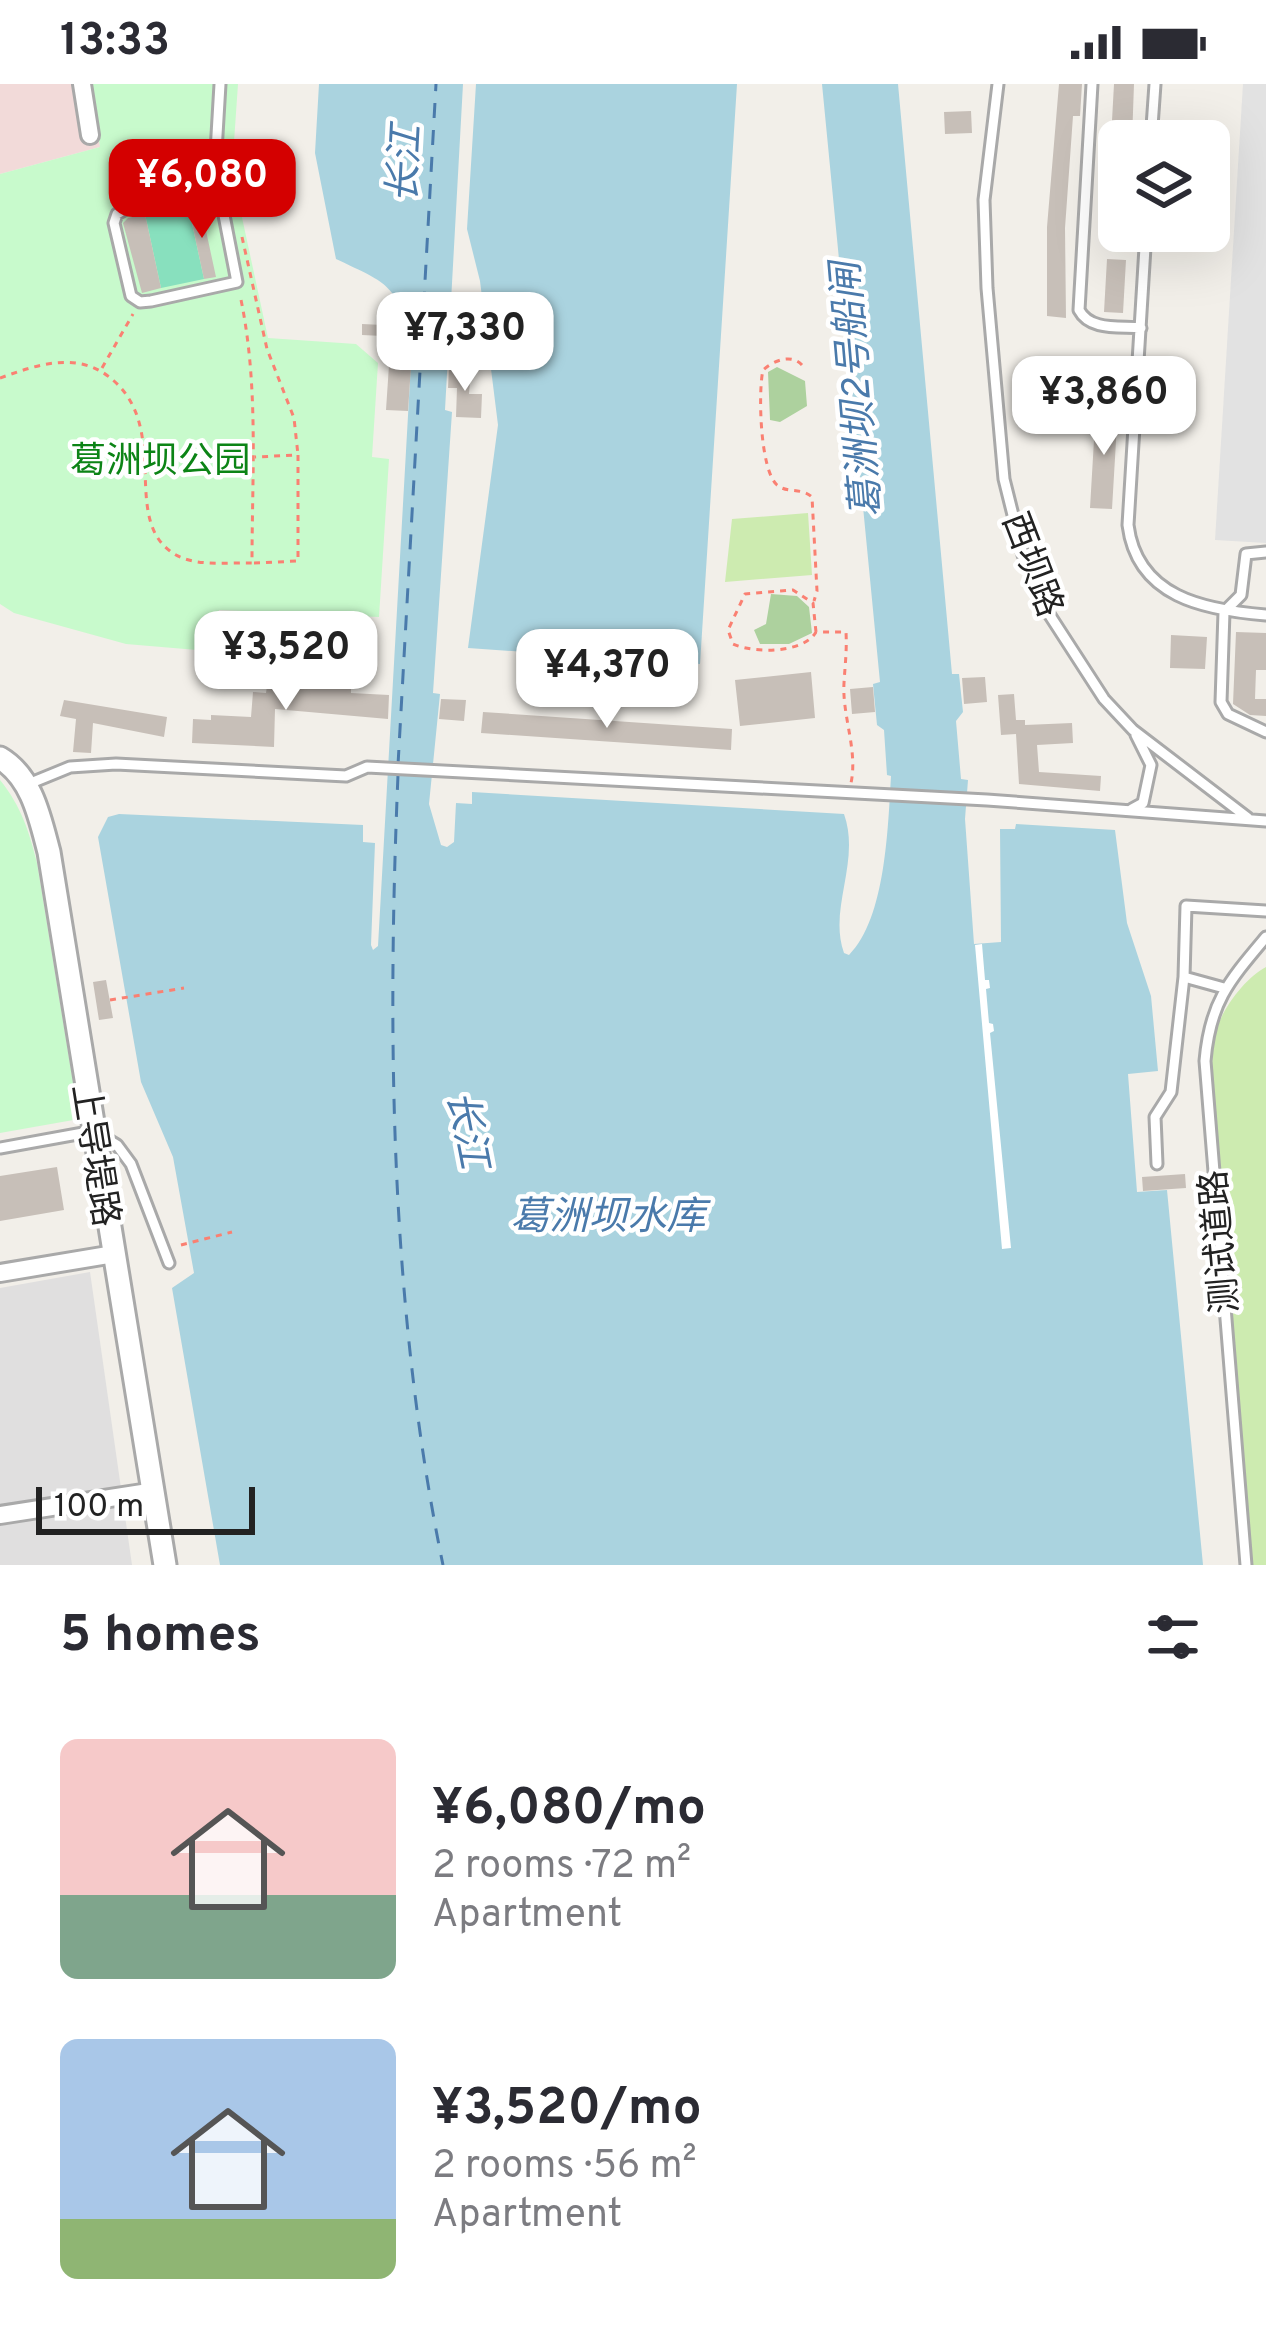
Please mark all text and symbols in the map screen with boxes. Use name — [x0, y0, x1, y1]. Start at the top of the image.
text: 13:33 — [60, 14, 170, 71]
water label: 长江 — [381, 120, 434, 204]
map controls — [1098, 120, 1230, 252]
button: layers — [1098, 120, 1230, 252]
pin: ¥6,080 — [104, 139, 300, 241]
text: ¥6,080 — [136, 153, 268, 202]
water label: 葛洲坝2号船闸 — [823, 255, 895, 519]
pin: ¥7,330 — [367, 292, 563, 394]
text: ¥7,330 — [404, 306, 526, 355]
pin: ¥3,860 — [1006, 356, 1202, 458]
text: ¥3,860 — [1039, 370, 1169, 419]
park label: 葛洲坝公园 — [70, 440, 250, 486]
street label: 西坝路 — [989, 507, 1071, 624]
pin: ¥3,520 — [188, 611, 384, 713]
text: ¥3,520 — [221, 625, 351, 674]
pin: ¥4,370 — [509, 629, 705, 731]
text: ¥4,370 — [543, 643, 671, 692]
street label: 上导堤路 — [59, 1081, 127, 1230]
water label: 长江 — [433, 1087, 497, 1177]
street label: 测试道路 — [1193, 1168, 1251, 1315]
water label: 葛洲坝水库 — [510, 1195, 711, 1244]
scale bar — [36, 1481, 255, 1534]
text: 100 m — [54, 1487, 144, 1529]
icon: filters — [1140, 1604, 1206, 1670]
text: 5 homes — [60, 1605, 261, 1670]
text: ¥6,080/mo — [432, 1778, 706, 1843]
icon: home — [156, 1787, 300, 1931]
text: 2 rooms · 72 m² — [432, 1843, 691, 1892]
text: Apartment — [432, 1892, 622, 1941]
text: ¥3,520/mo — [432, 2078, 702, 2143]
icon: home — [156, 2087, 300, 2231]
text: 2 rooms · 56 m² — [432, 2143, 697, 2192]
text: Apartment — [432, 2192, 622, 2241]

